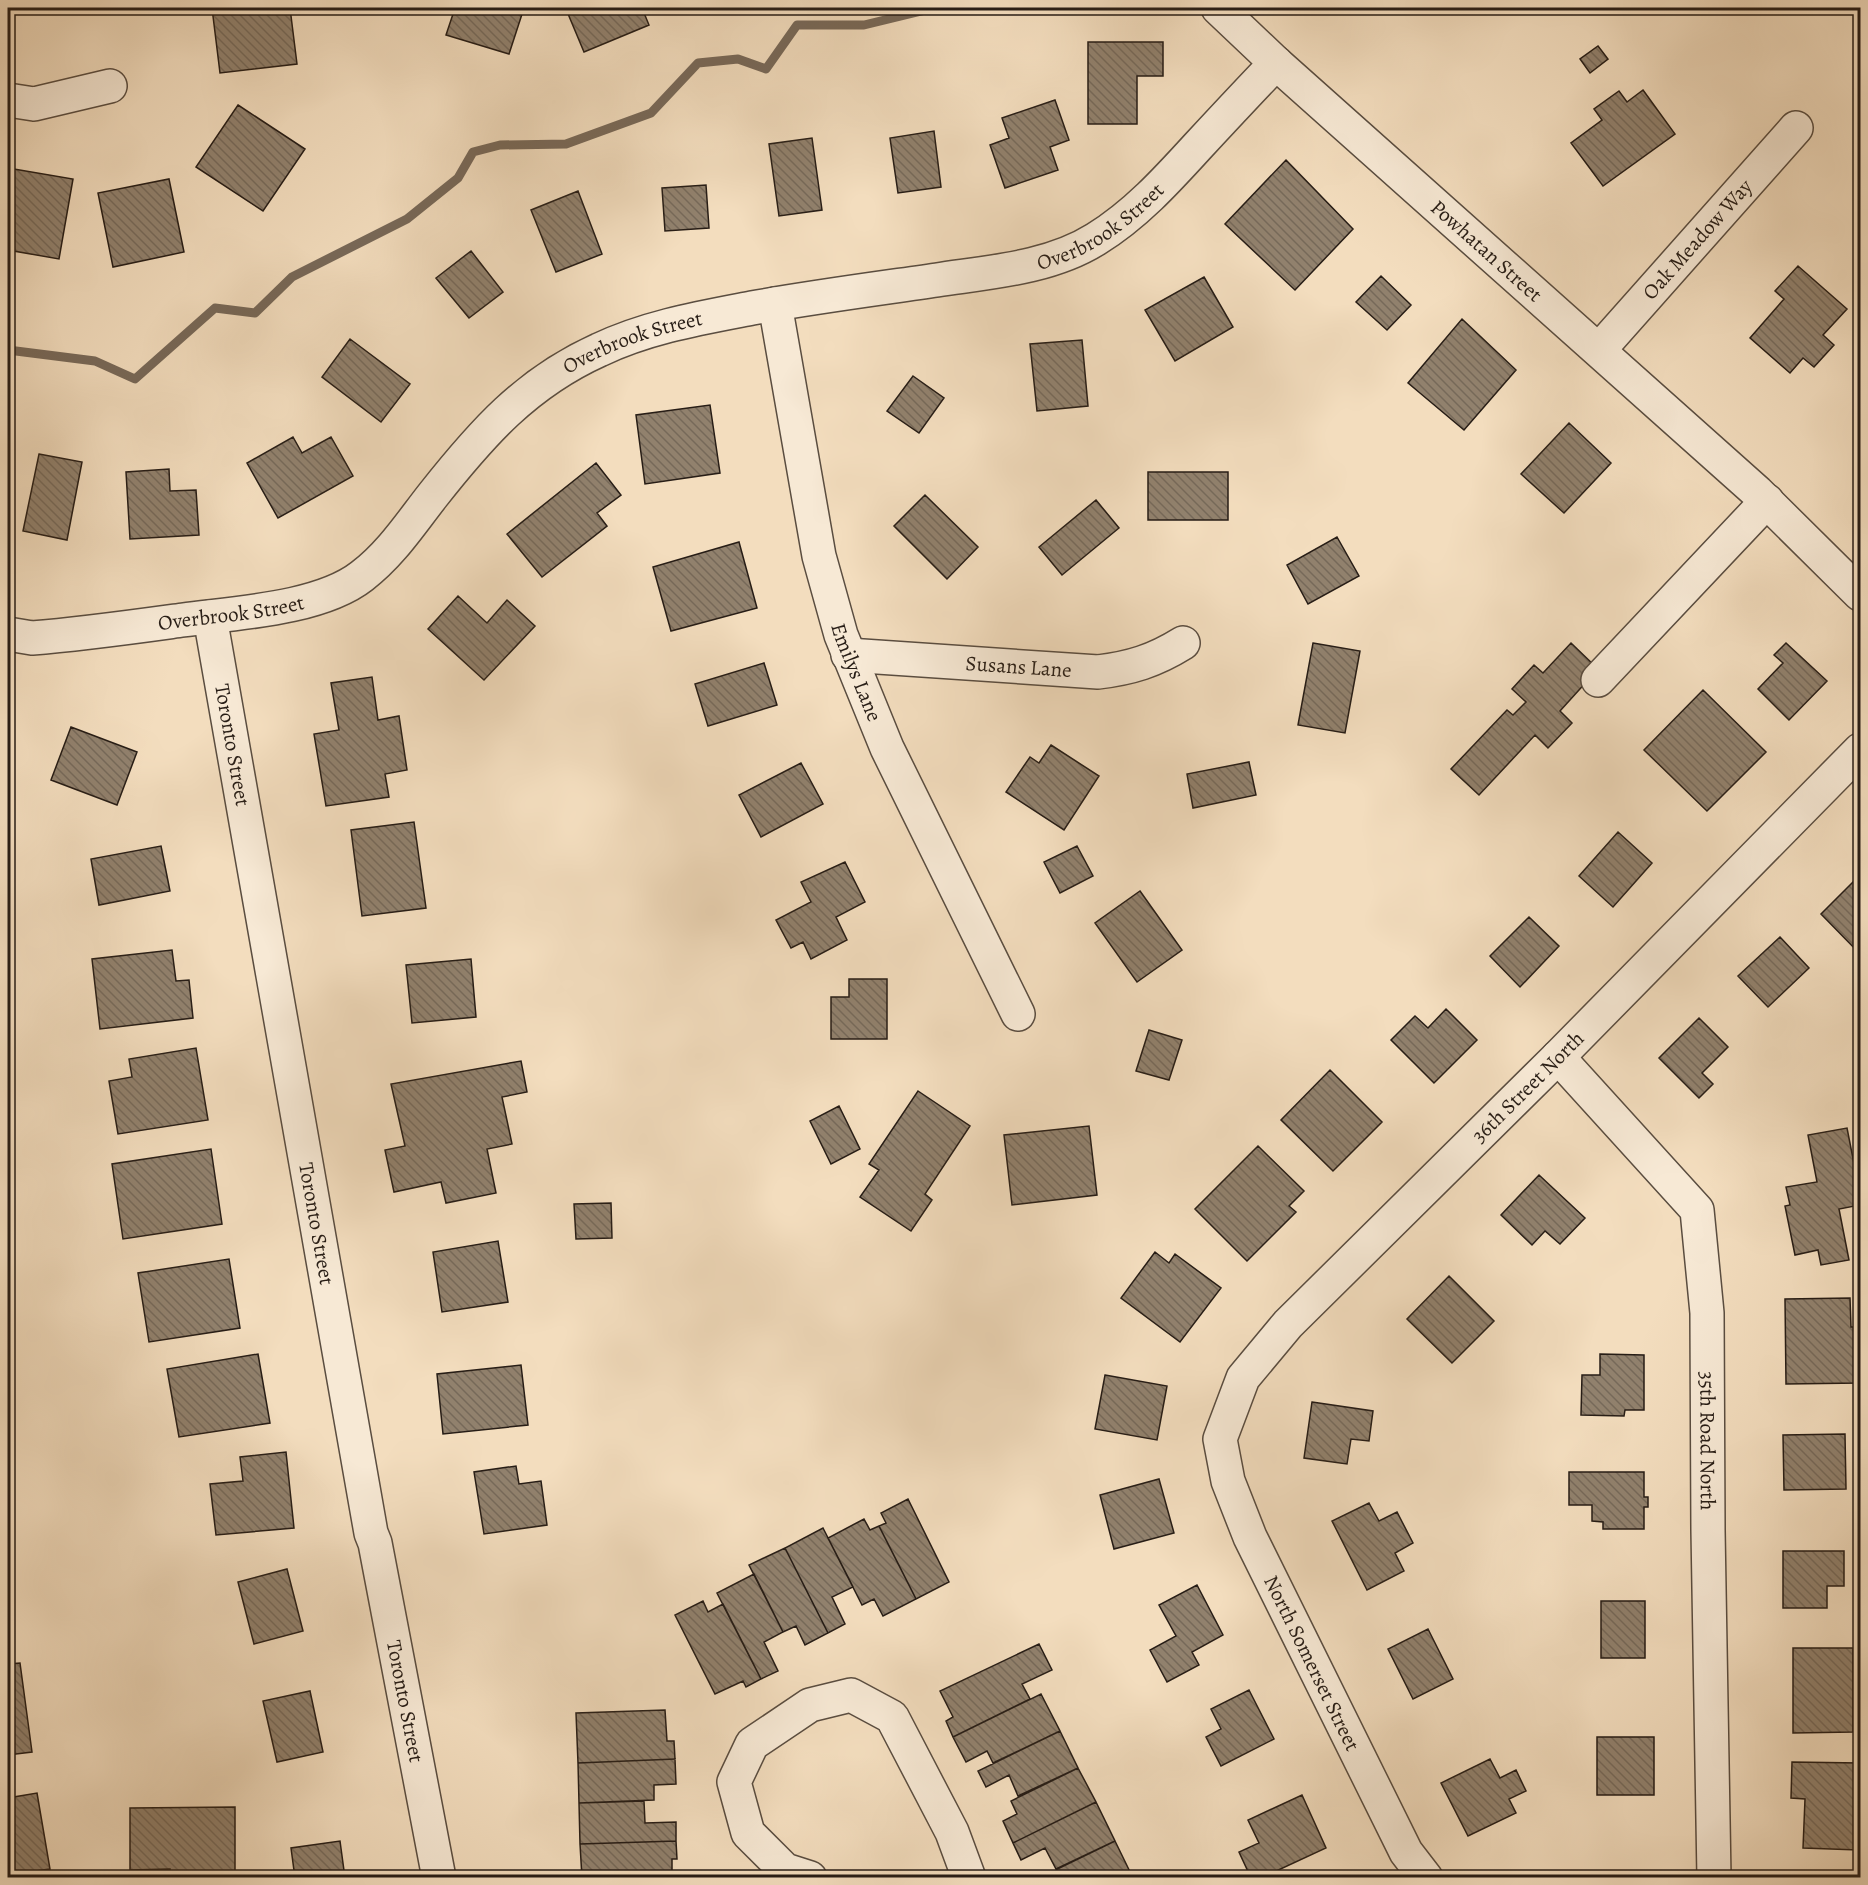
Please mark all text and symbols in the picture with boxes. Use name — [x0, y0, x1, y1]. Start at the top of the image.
street label: Oak Meadow Way — [1636, 172, 1759, 306]
street label: Overbrook Street — [1033, 176, 1170, 277]
street label: Powhatan Street — [1425, 193, 1548, 308]
street label: Overbrook Street — [557, 304, 705, 380]
street label: Overbrook Street — [156, 588, 307, 637]
street label: Emilys Lane — [824, 620, 889, 726]
street label: Susans Lane — [965, 649, 1073, 684]
street label: Toronto Street — [208, 682, 257, 808]
street label: 36th Street North — [1465, 1025, 1590, 1149]
street label: Toronto Street — [292, 1160, 341, 1287]
street label: 35th Road North — [1693, 1371, 1722, 1511]
street label: North Somerset Street — [1257, 1571, 1367, 1756]
street label: Toronto Street — [380, 1638, 431, 1765]

